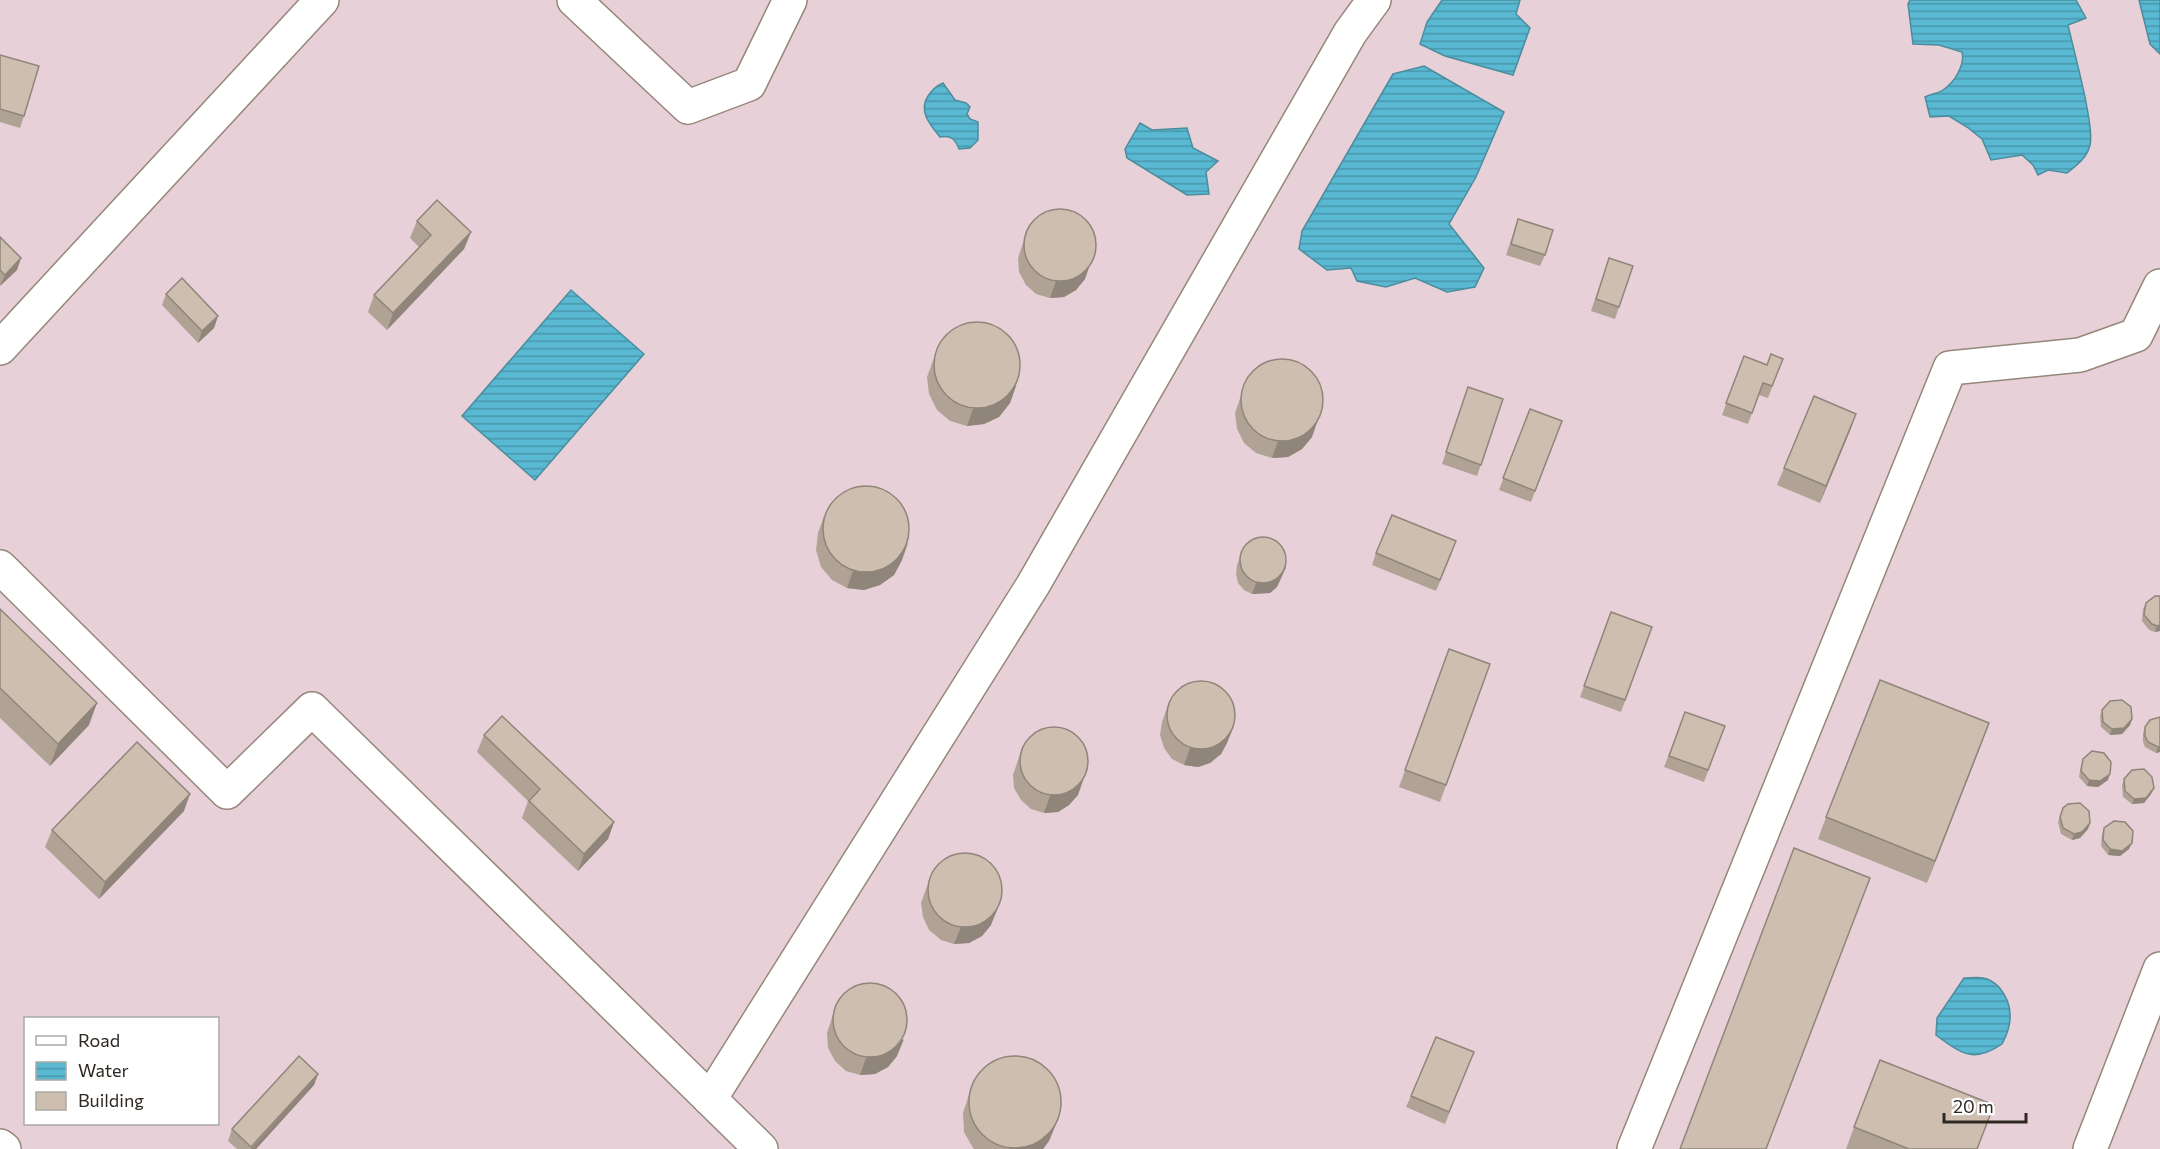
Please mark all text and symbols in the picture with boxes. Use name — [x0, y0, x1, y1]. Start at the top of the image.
legend — [24, 1017, 219, 1125]
text: Road — [78, 1029, 120, 1051]
text: Water — [78, 1059, 129, 1081]
scale bar — [1944, 1086, 2026, 1124]
text: Building — [78, 1089, 144, 1111]
text: 20 m — [1953, 1095, 1994, 1117]

